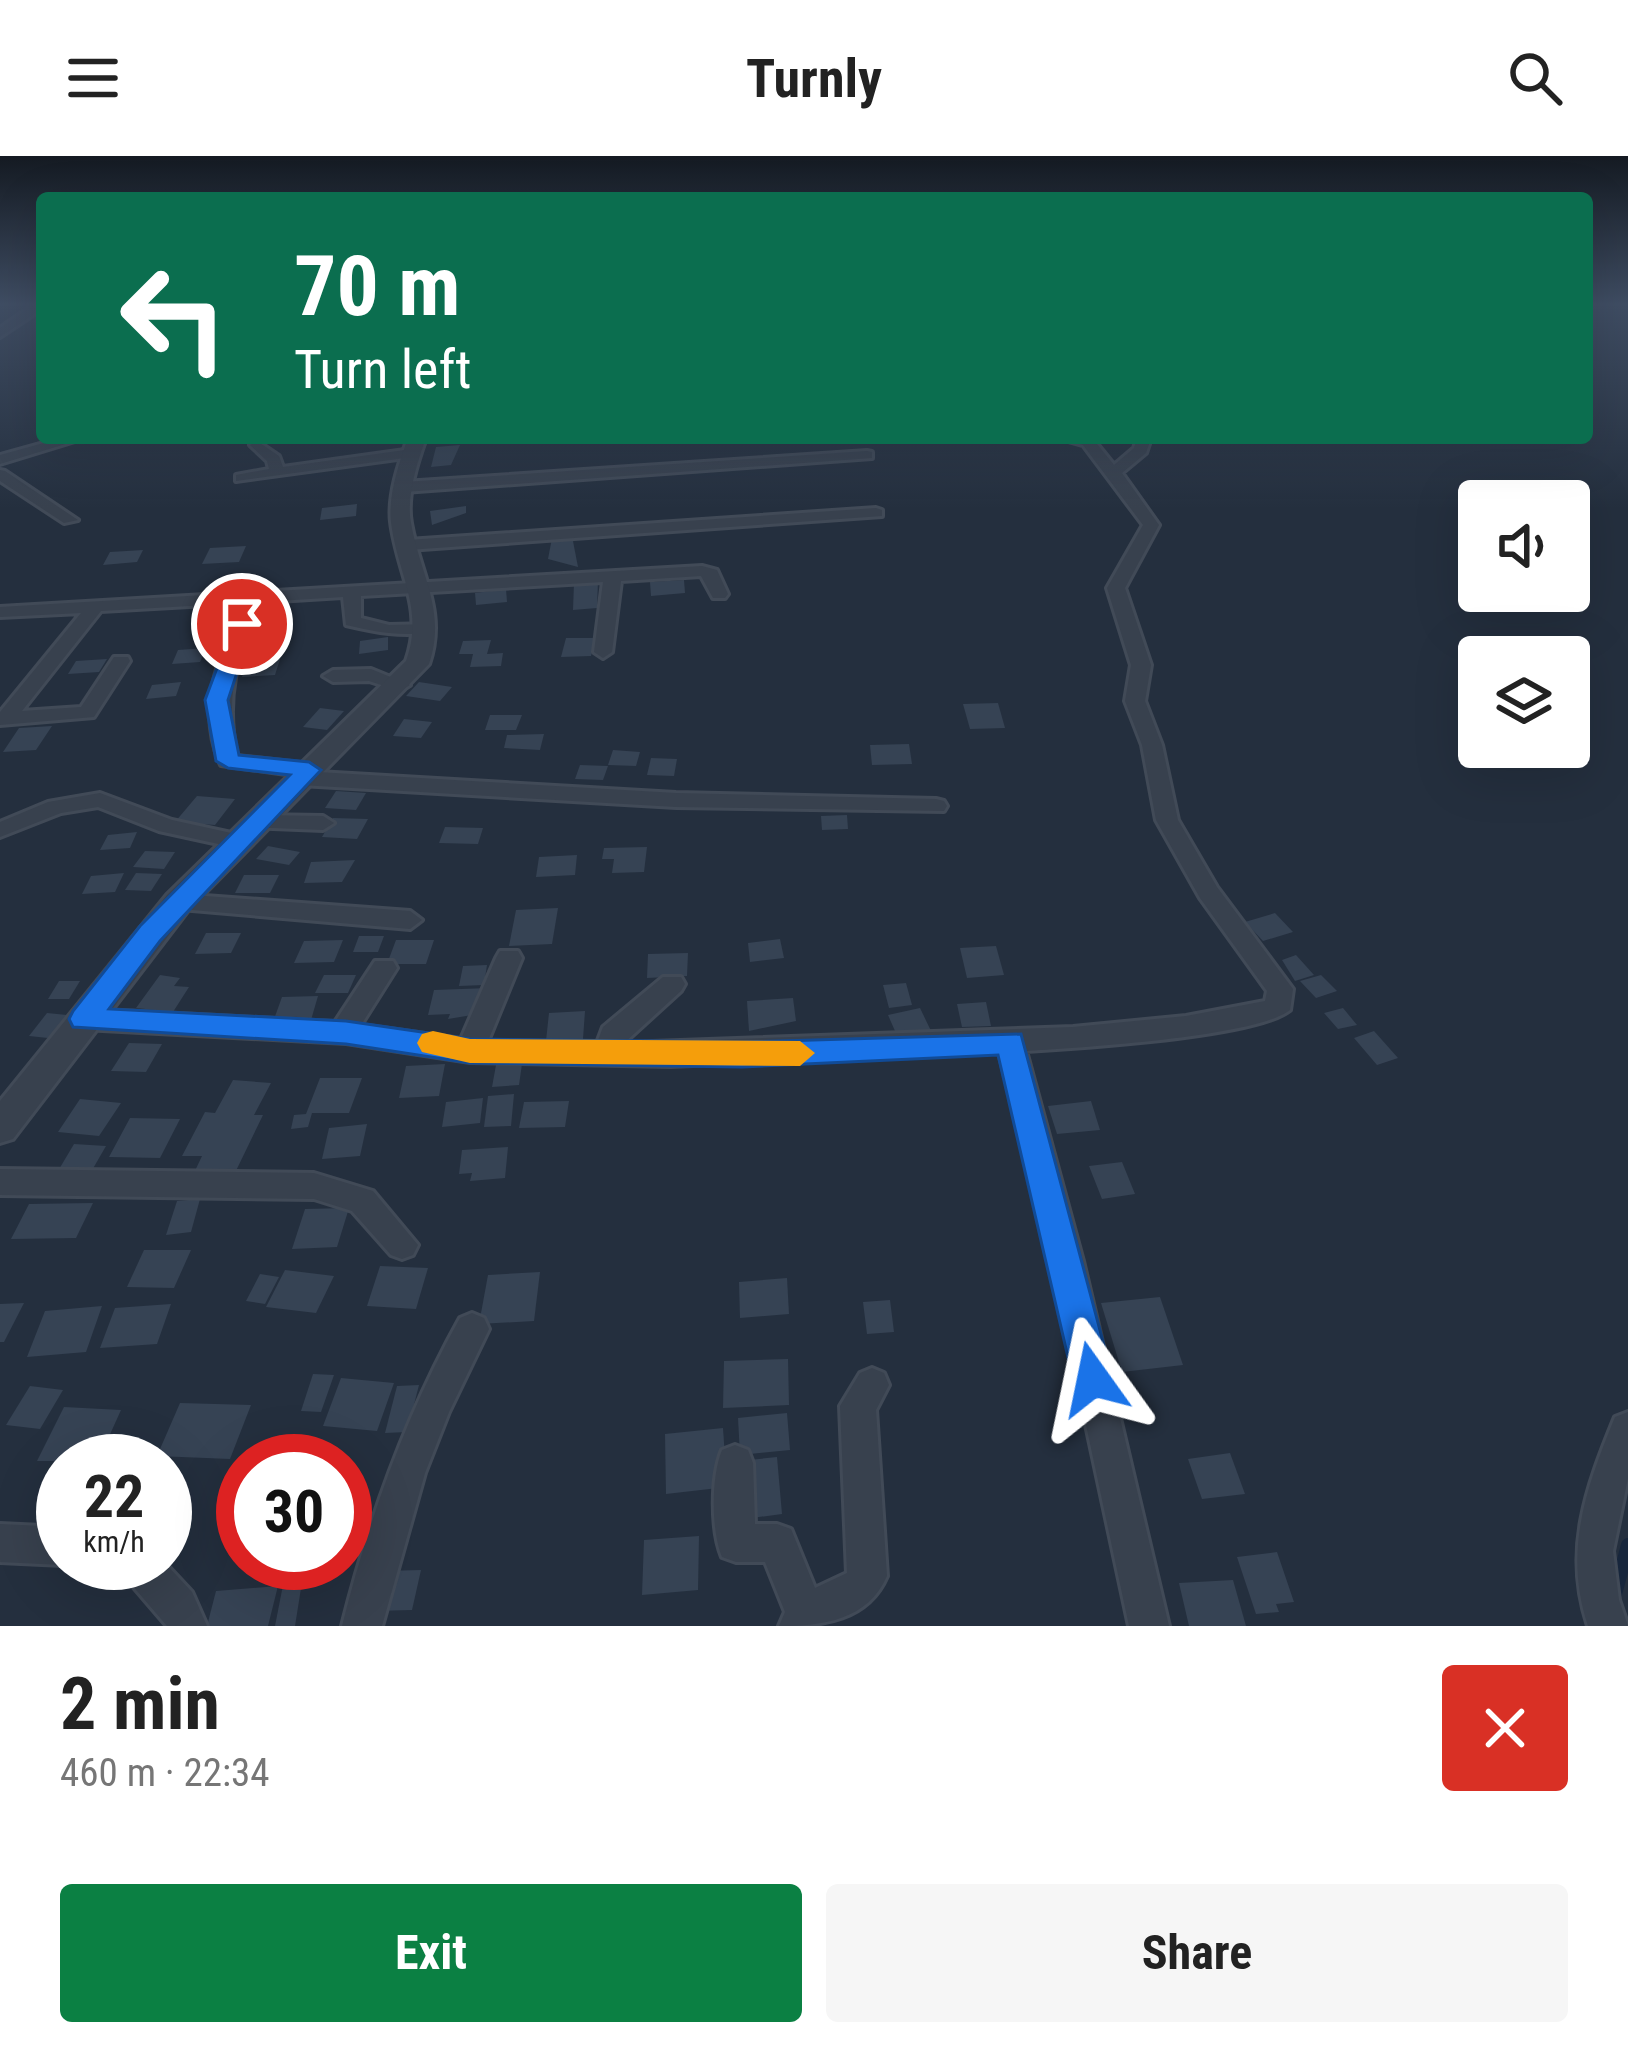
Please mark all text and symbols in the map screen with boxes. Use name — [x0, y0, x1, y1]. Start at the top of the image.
icon: menu — [60, 45, 126, 111]
icon: search — [1502, 45, 1568, 111]
text: Turnly — [746, 47, 882, 110]
text: 70 m — [294, 237, 461, 336]
icon: left — [96, 240, 252, 396]
text: Turn left — [294, 338, 471, 401]
map controls — [1458, 480, 1590, 768]
button: sound — [1458, 480, 1590, 612]
pin — [191, 573, 293, 675]
icon: arrive — [209, 591, 275, 657]
button: layers — [1458, 636, 1590, 768]
position arrow — [1030, 1316, 1156, 1442]
speed limit sign: 30 — [216, 1434, 372, 1590]
text: 22 — [84, 1461, 144, 1532]
text: km/h — [83, 1524, 145, 1559]
text: 2 min — [60, 1662, 220, 1747]
button: close — [1442, 1665, 1568, 1791]
text: 460 m · 22:34 — [60, 1750, 270, 1796]
button: Exit — [60, 1884, 802, 2022]
button: Share — [826, 1884, 1568, 2022]

